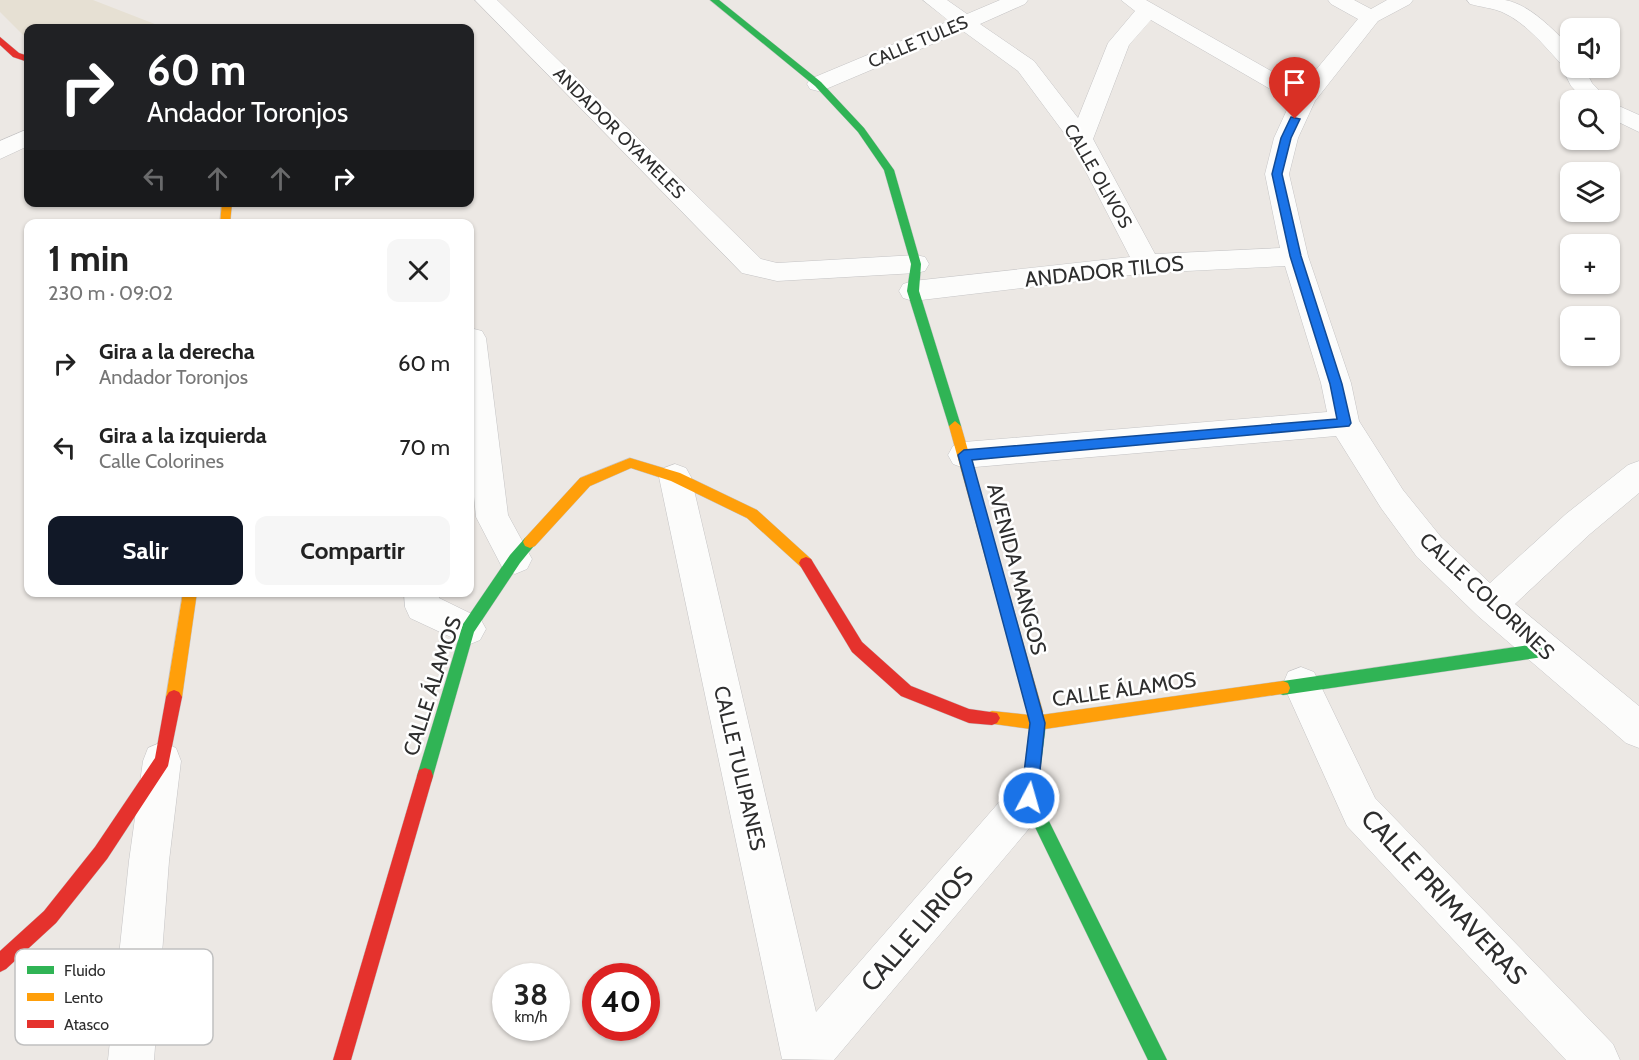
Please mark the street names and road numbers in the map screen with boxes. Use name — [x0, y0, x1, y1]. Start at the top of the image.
street label: CALLE TULES — [865, 11, 971, 73]
street label: ANDADOR OYAMELES — [549, 63, 689, 203]
street label: CALLE OLIVOS — [1059, 120, 1137, 232]
street label: ANDADOR TILOS — [1023, 250, 1185, 292]
street label: AVENIDA MANGOS — [982, 481, 1052, 657]
street label: CALLE COLORINES — [1414, 527, 1560, 665]
street label: CALLE ÁLAMOS — [398, 613, 466, 759]
street label: CALLE ÁLAMOS — [1050, 667, 1198, 711]
street label: CALLE TULIPANES — [709, 683, 771, 853]
street label: CALLE PRIMAVERAS — [1354, 803, 1534, 991]
street label: CALLE LIRIOS — [854, 860, 980, 998]

